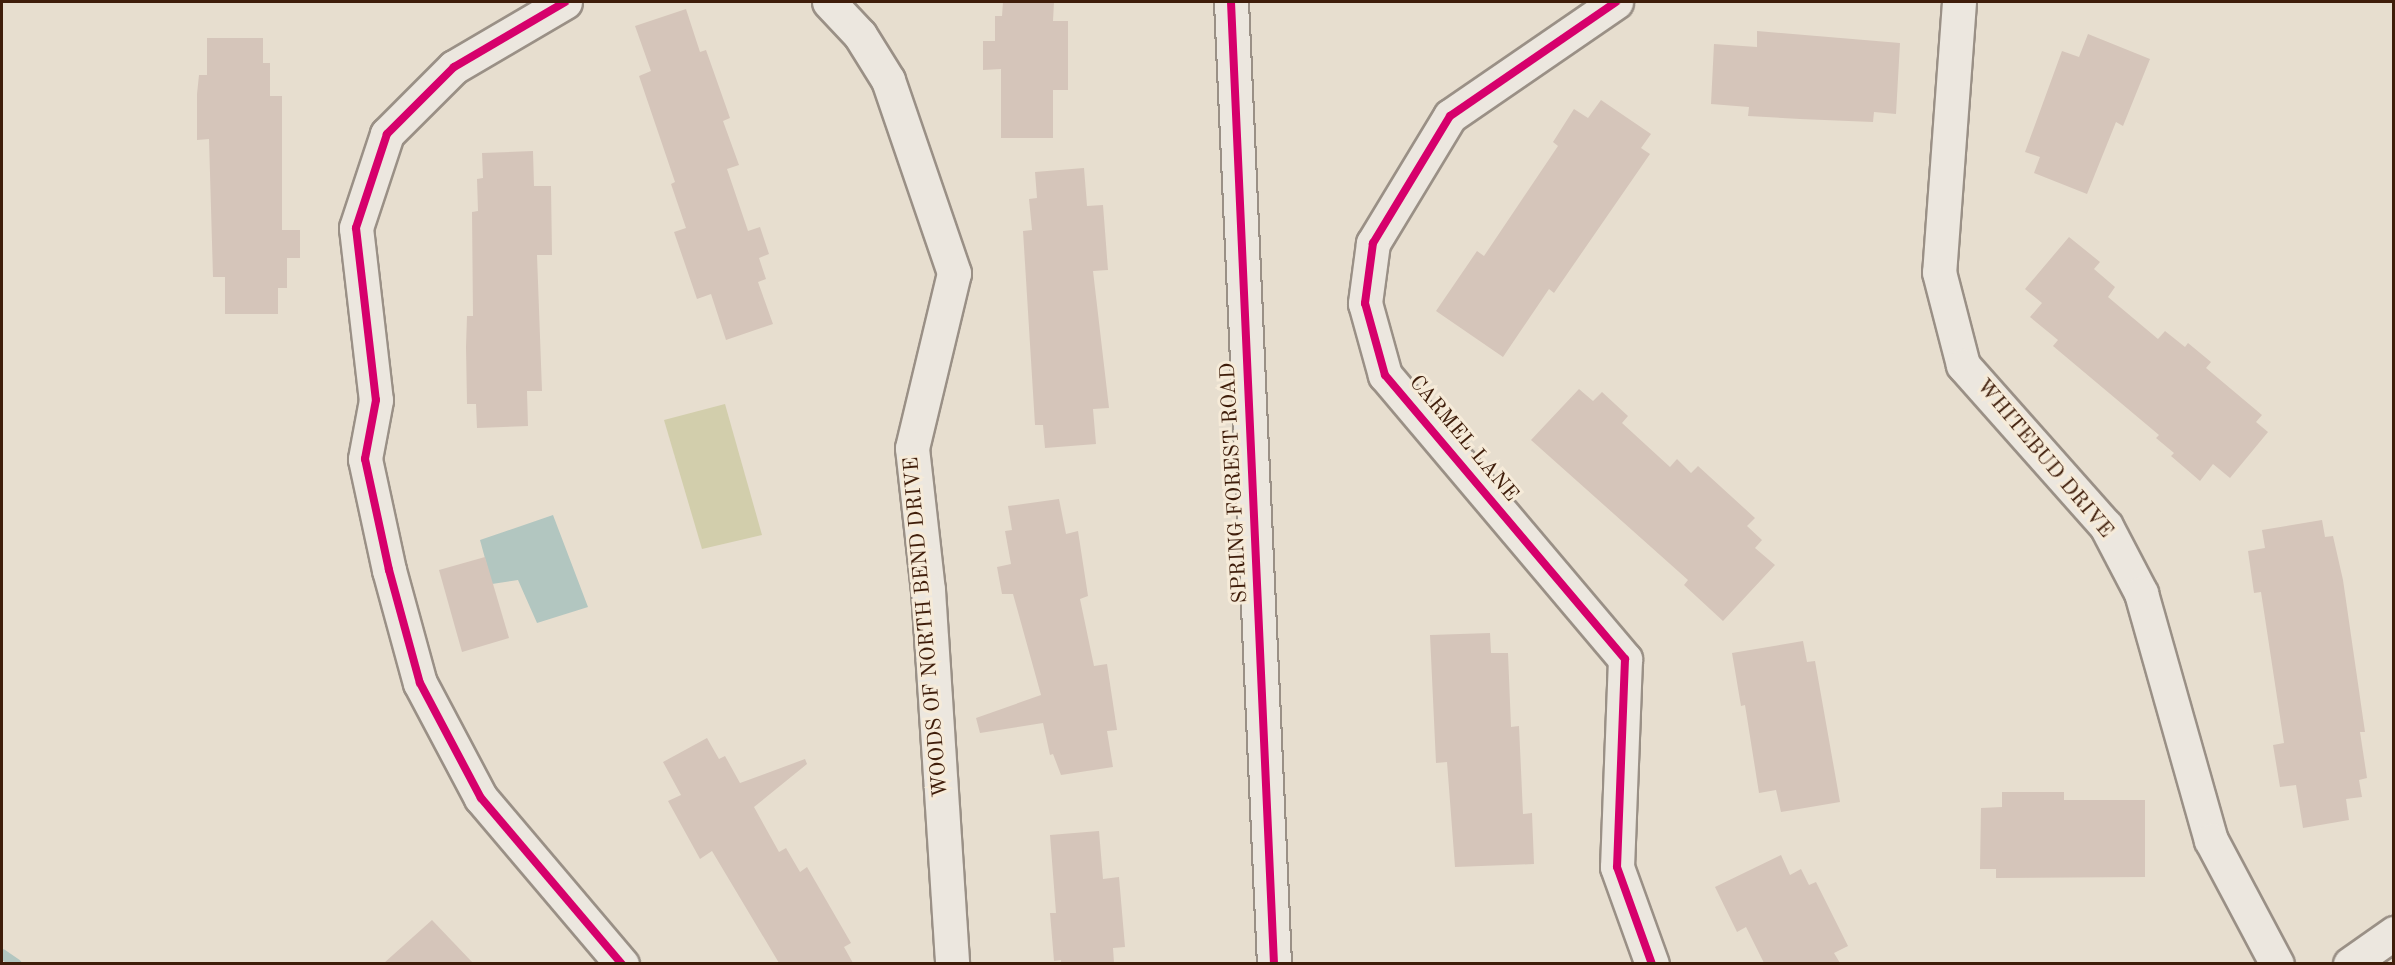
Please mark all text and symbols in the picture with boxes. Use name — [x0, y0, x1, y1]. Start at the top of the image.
street label: SPRING FOREST ROAD — [1216, 362, 1254, 604]
street label: CARMEL LANE — [1403, 371, 1523, 507]
street label: WHITEBUD DRIVE — [1970, 374, 2118, 544]
street label: WOODS OF NORTH BEND DRIVE — [900, 456, 954, 798]

